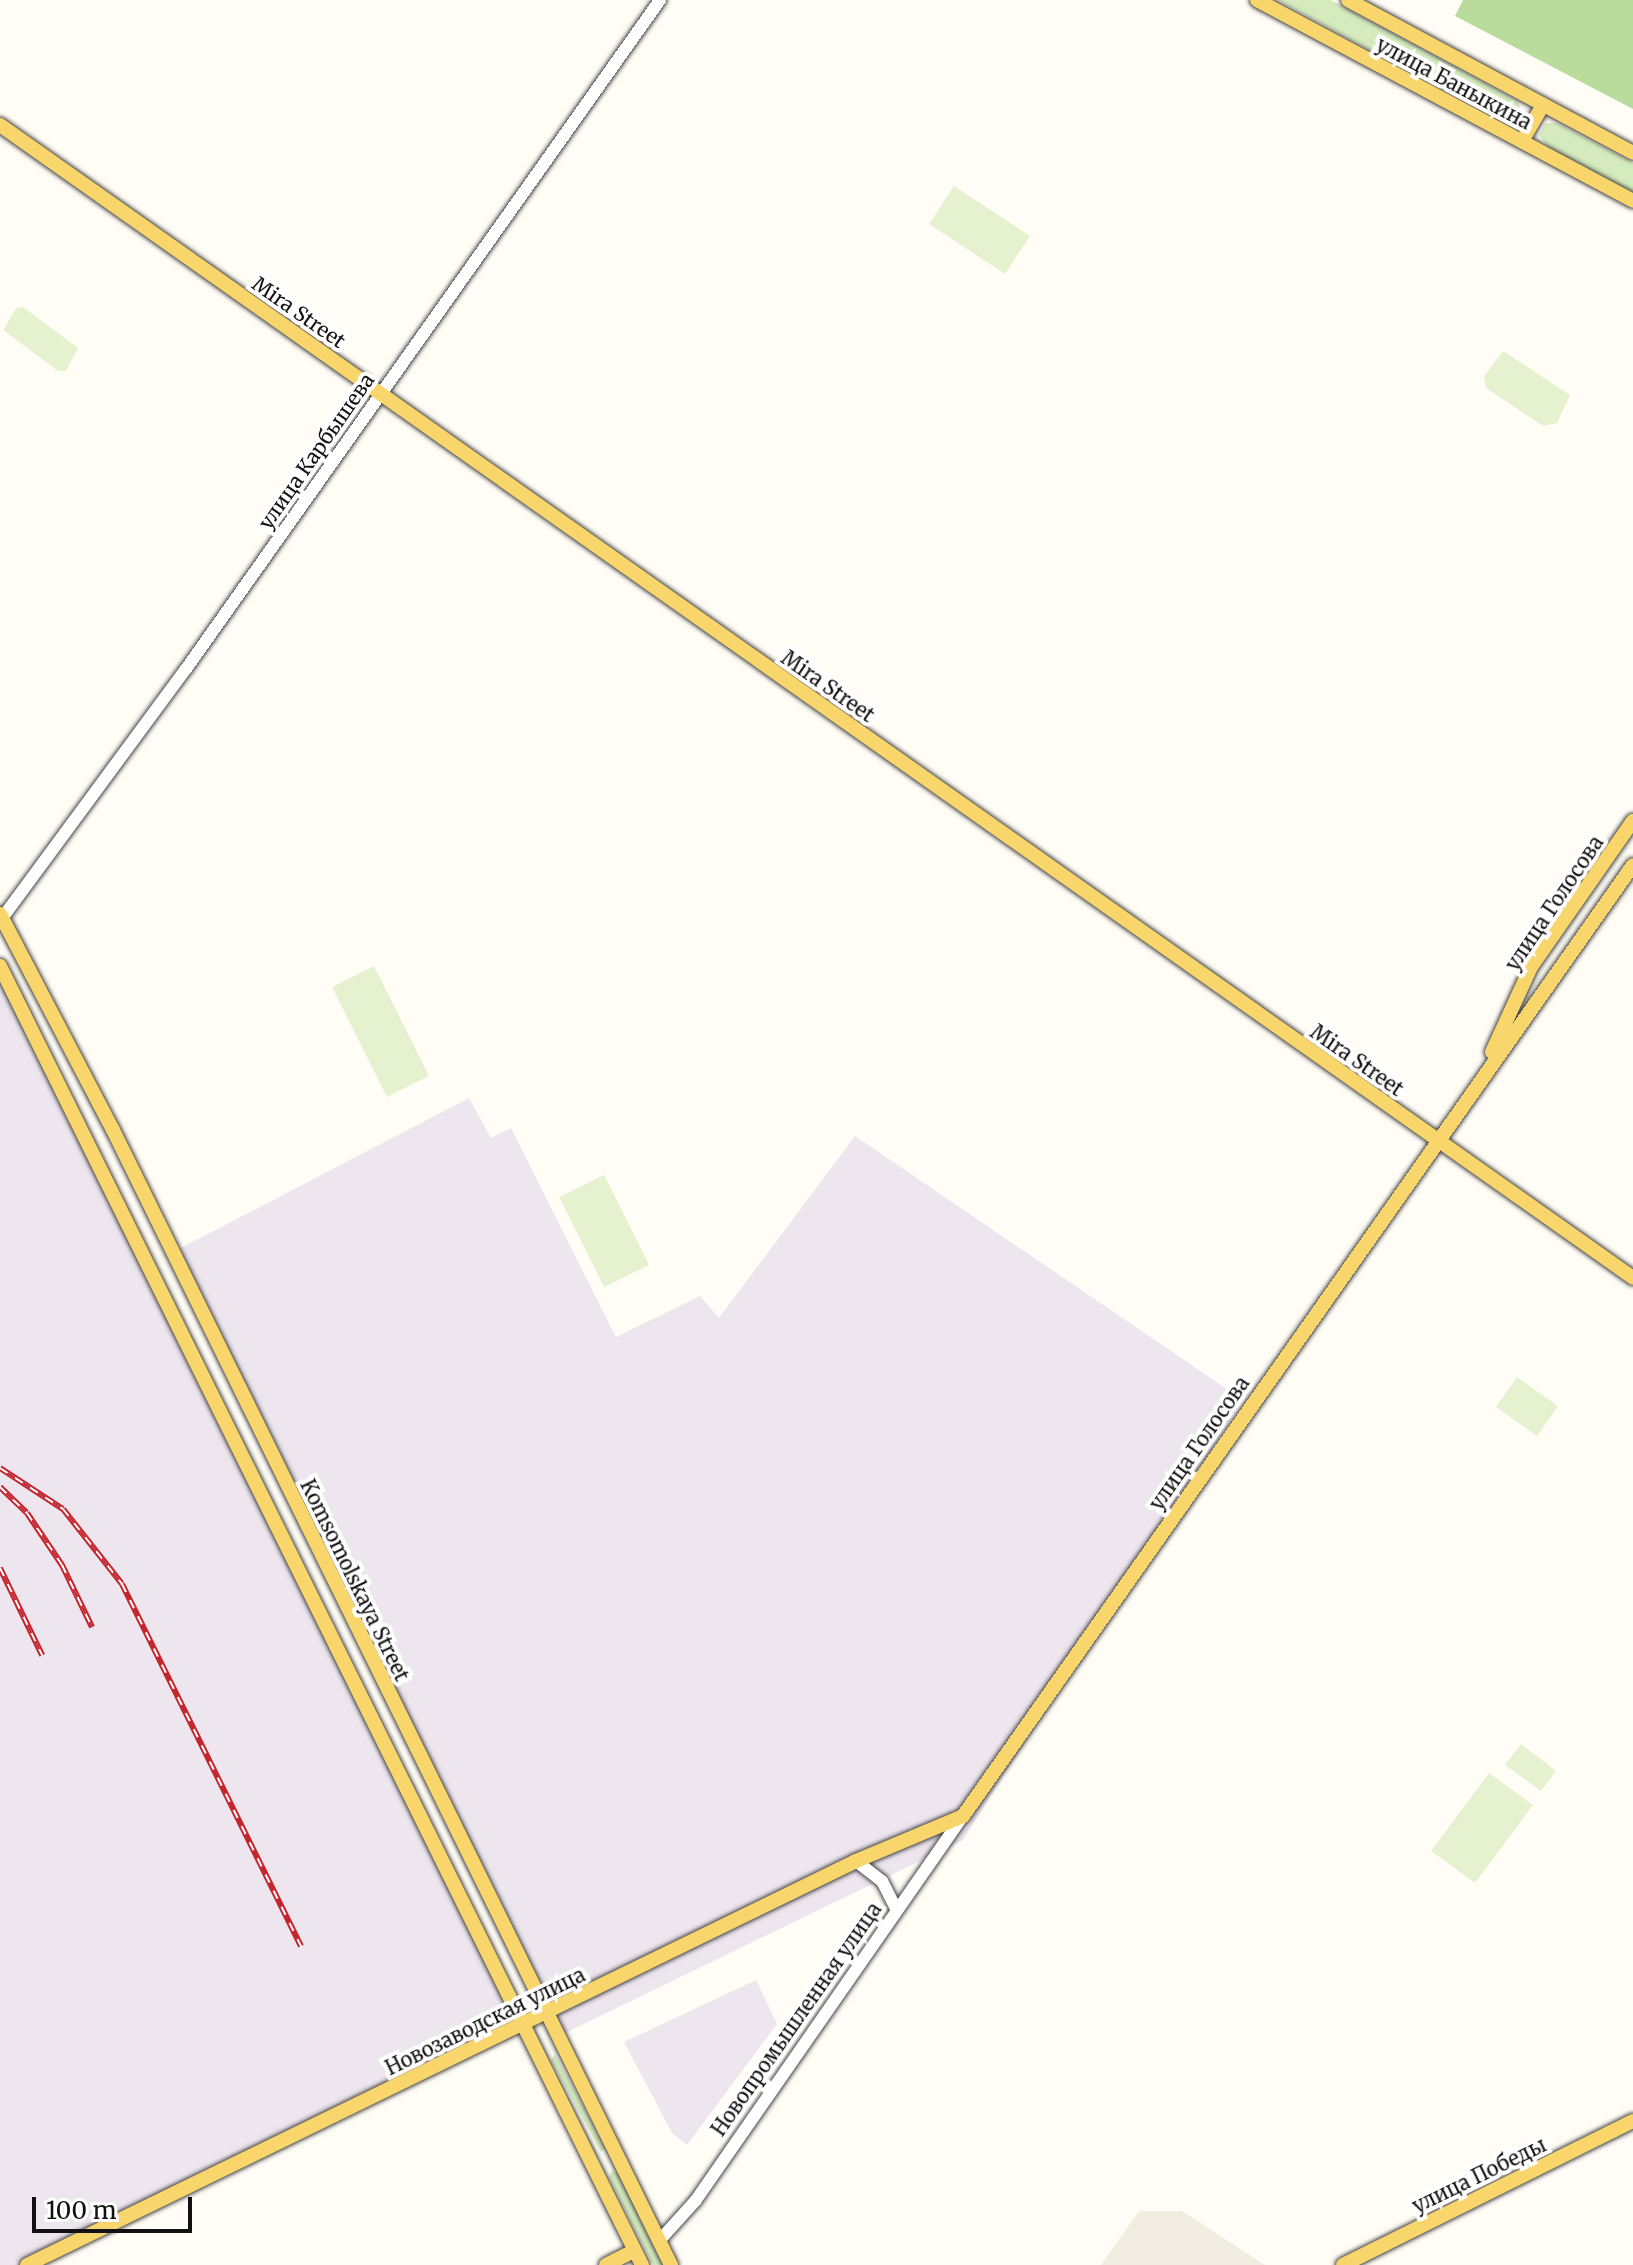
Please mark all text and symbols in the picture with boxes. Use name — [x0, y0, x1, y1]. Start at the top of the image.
street label: улица Баныкина — [1372, 32, 1536, 134]
street label: Mira Street — [248, 271, 350, 353]
street label: улица Карбышева — [253, 368, 379, 534]
street label: Mira Street — [777, 645, 879, 727]
street label: улица Голосова — [1500, 831, 1608, 975]
street label: Mira Street — [1306, 1019, 1408, 1101]
street label: улица Голосова — [1144, 1372, 1254, 1514]
street label: Komsomolskaya Street — [296, 1475, 414, 1685]
street label: Новопромышленная улица — [706, 1898, 886, 2140]
street label: Новозаводская улица — [381, 1962, 589, 2080]
street label: улица Победы — [1408, 2132, 1550, 2218]
scale bar — [36, 2181, 196, 2231]
text: 100 m — [46, 2195, 116, 2226]

